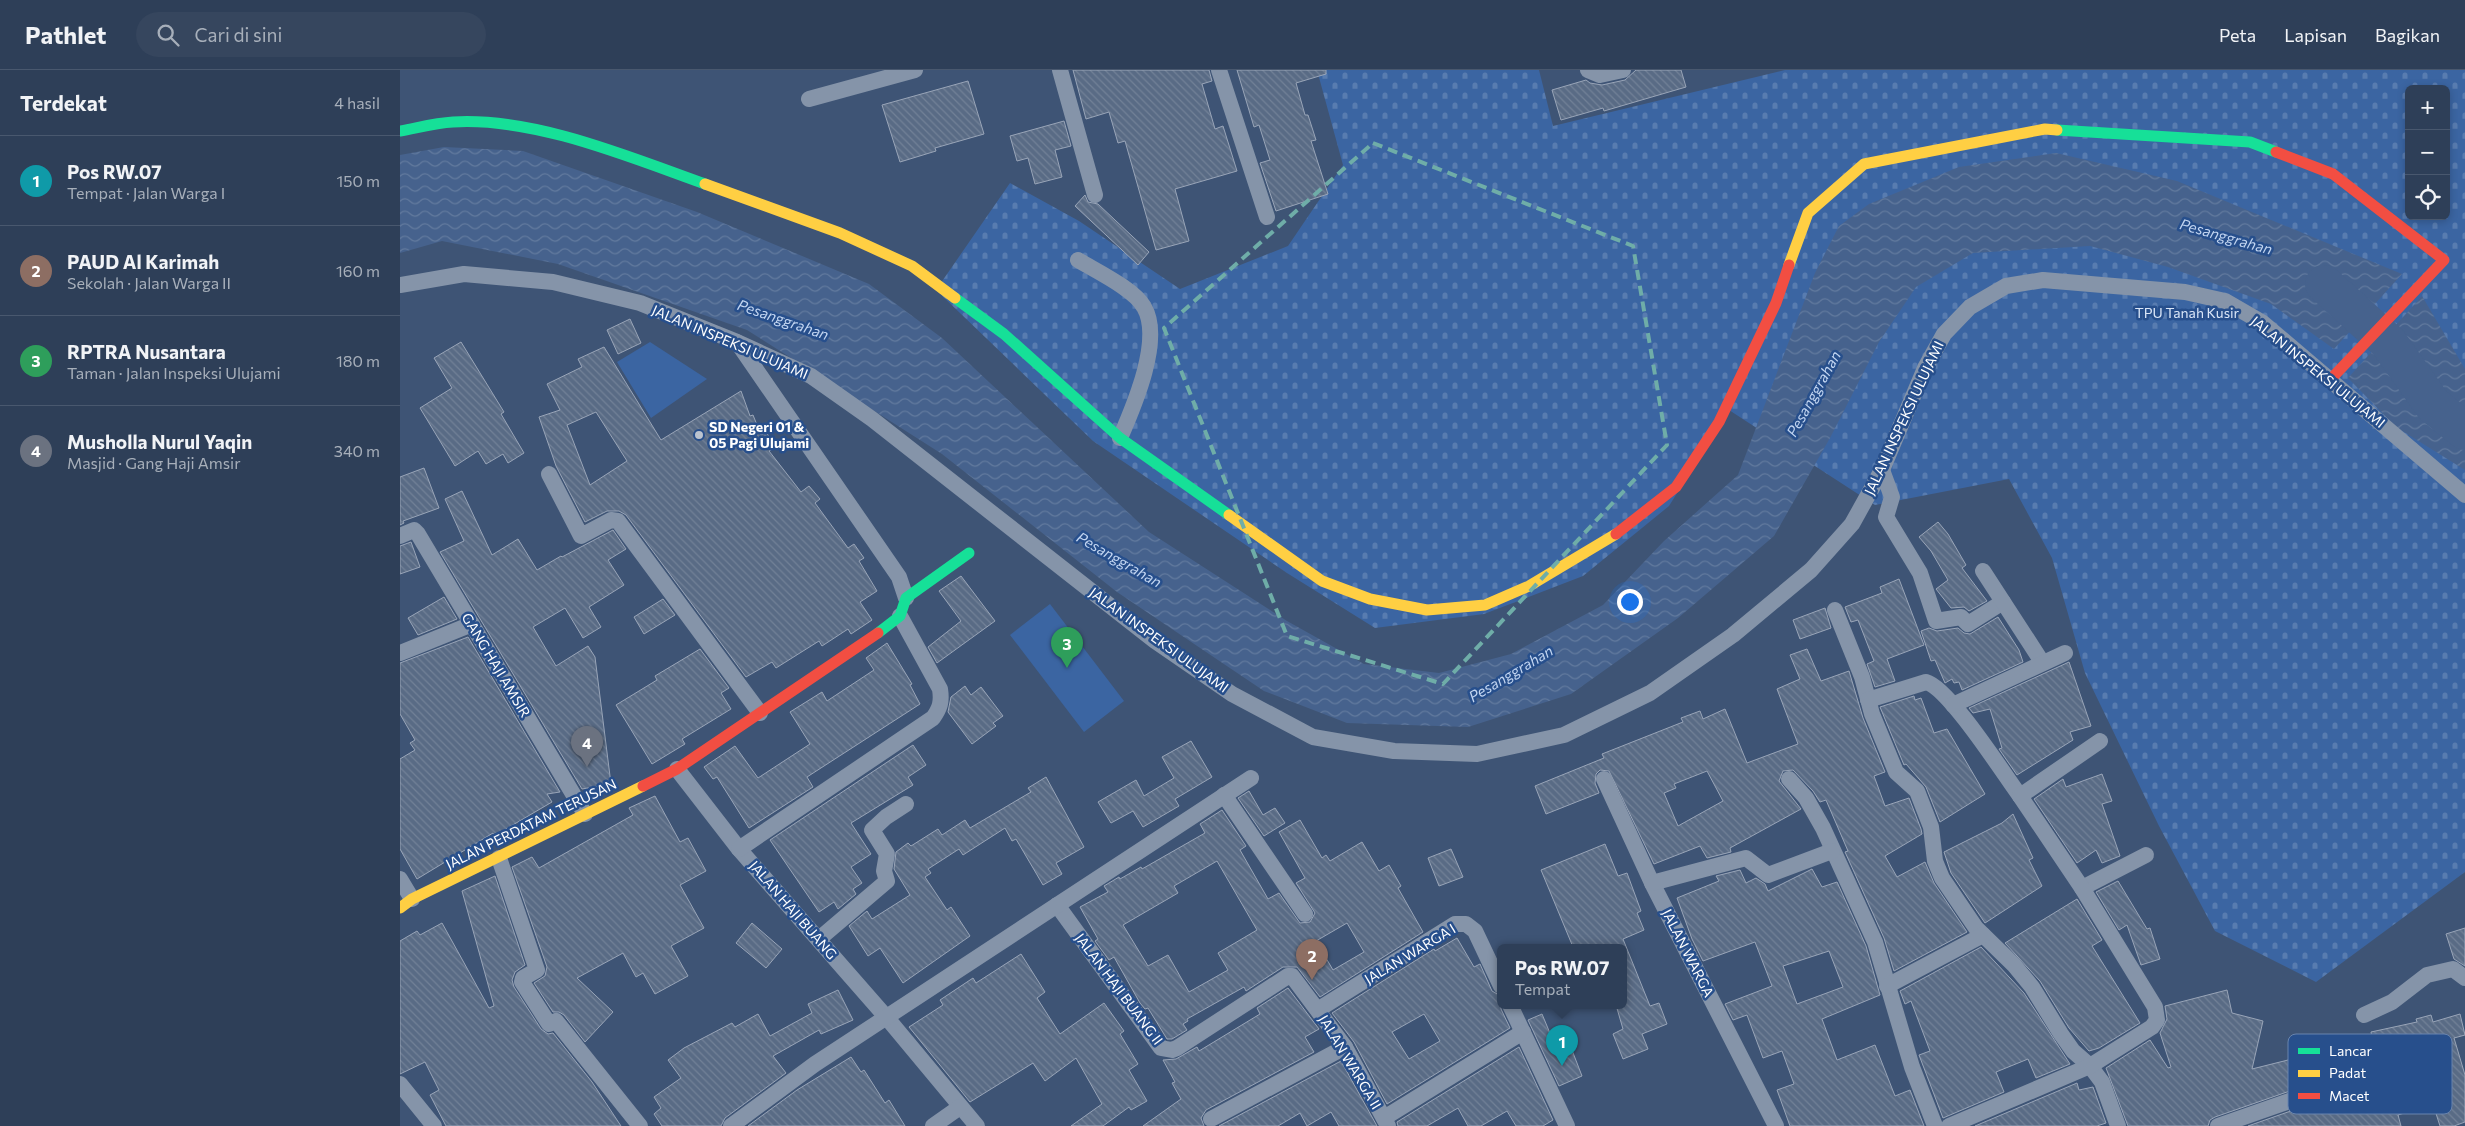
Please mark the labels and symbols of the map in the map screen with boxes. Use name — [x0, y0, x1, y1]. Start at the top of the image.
water label: Pesanggrahan — [2178, 214, 2275, 258]
water label: Pesanggrahan — [735, 295, 831, 343]
street label: JALAN INSPEKSI ULUJAMI — [650, 301, 811, 382]
park label: TPU Tanah Kusir — [2135, 304, 2240, 321]
street label: JALAN INSPEKSI ULUJAMI — [2248, 312, 2389, 431]
street label: JALAN INSPEKSI ULUJAMI — [1860, 338, 1947, 498]
water label: Pesanggrahan — [1782, 347, 1844, 440]
place label: SD Negeri 01 & 05 Pagi Ulujami — [709, 418, 809, 451]
marker: SD Negeri 01 & 05 Pagi Ulujami — [693, 429, 705, 441]
water label: Pesanggrahan — [1074, 528, 1165, 591]
street label: JALAN INSPEKSI ULUJAMI — [1086, 583, 1232, 696]
your location — [1617, 589, 1643, 615]
street label: GANG HAJI AMSIR — [459, 609, 534, 720]
pin: 3 — [1051, 627, 1083, 668]
water label: Pesanggrahan — [1465, 641, 1556, 705]
pin: 4 — [571, 726, 603, 767]
street label: JALAN PERDATAM TERUSAN — [443, 775, 619, 872]
street label: JALAN HAJI BUANG — [746, 857, 841, 962]
street label: JALAN WARGA — [1659, 906, 1718, 1000]
street label: JALAN WARGA I — [1361, 920, 1458, 987]
street label: JALAN HAJI BUANG II — [1072, 930, 1167, 1048]
pin: 2 — [1296, 939, 1328, 980]
street label: JALAN WARGA II — [1316, 1011, 1385, 1112]
pin: 1 — [1546, 1025, 1578, 1066]
legend — [2288, 1034, 2452, 1114]
text: Lancar — [2329, 1042, 2373, 1059]
text: Padat — [2329, 1064, 2367, 1081]
text: Macet — [2329, 1087, 2370, 1104]

